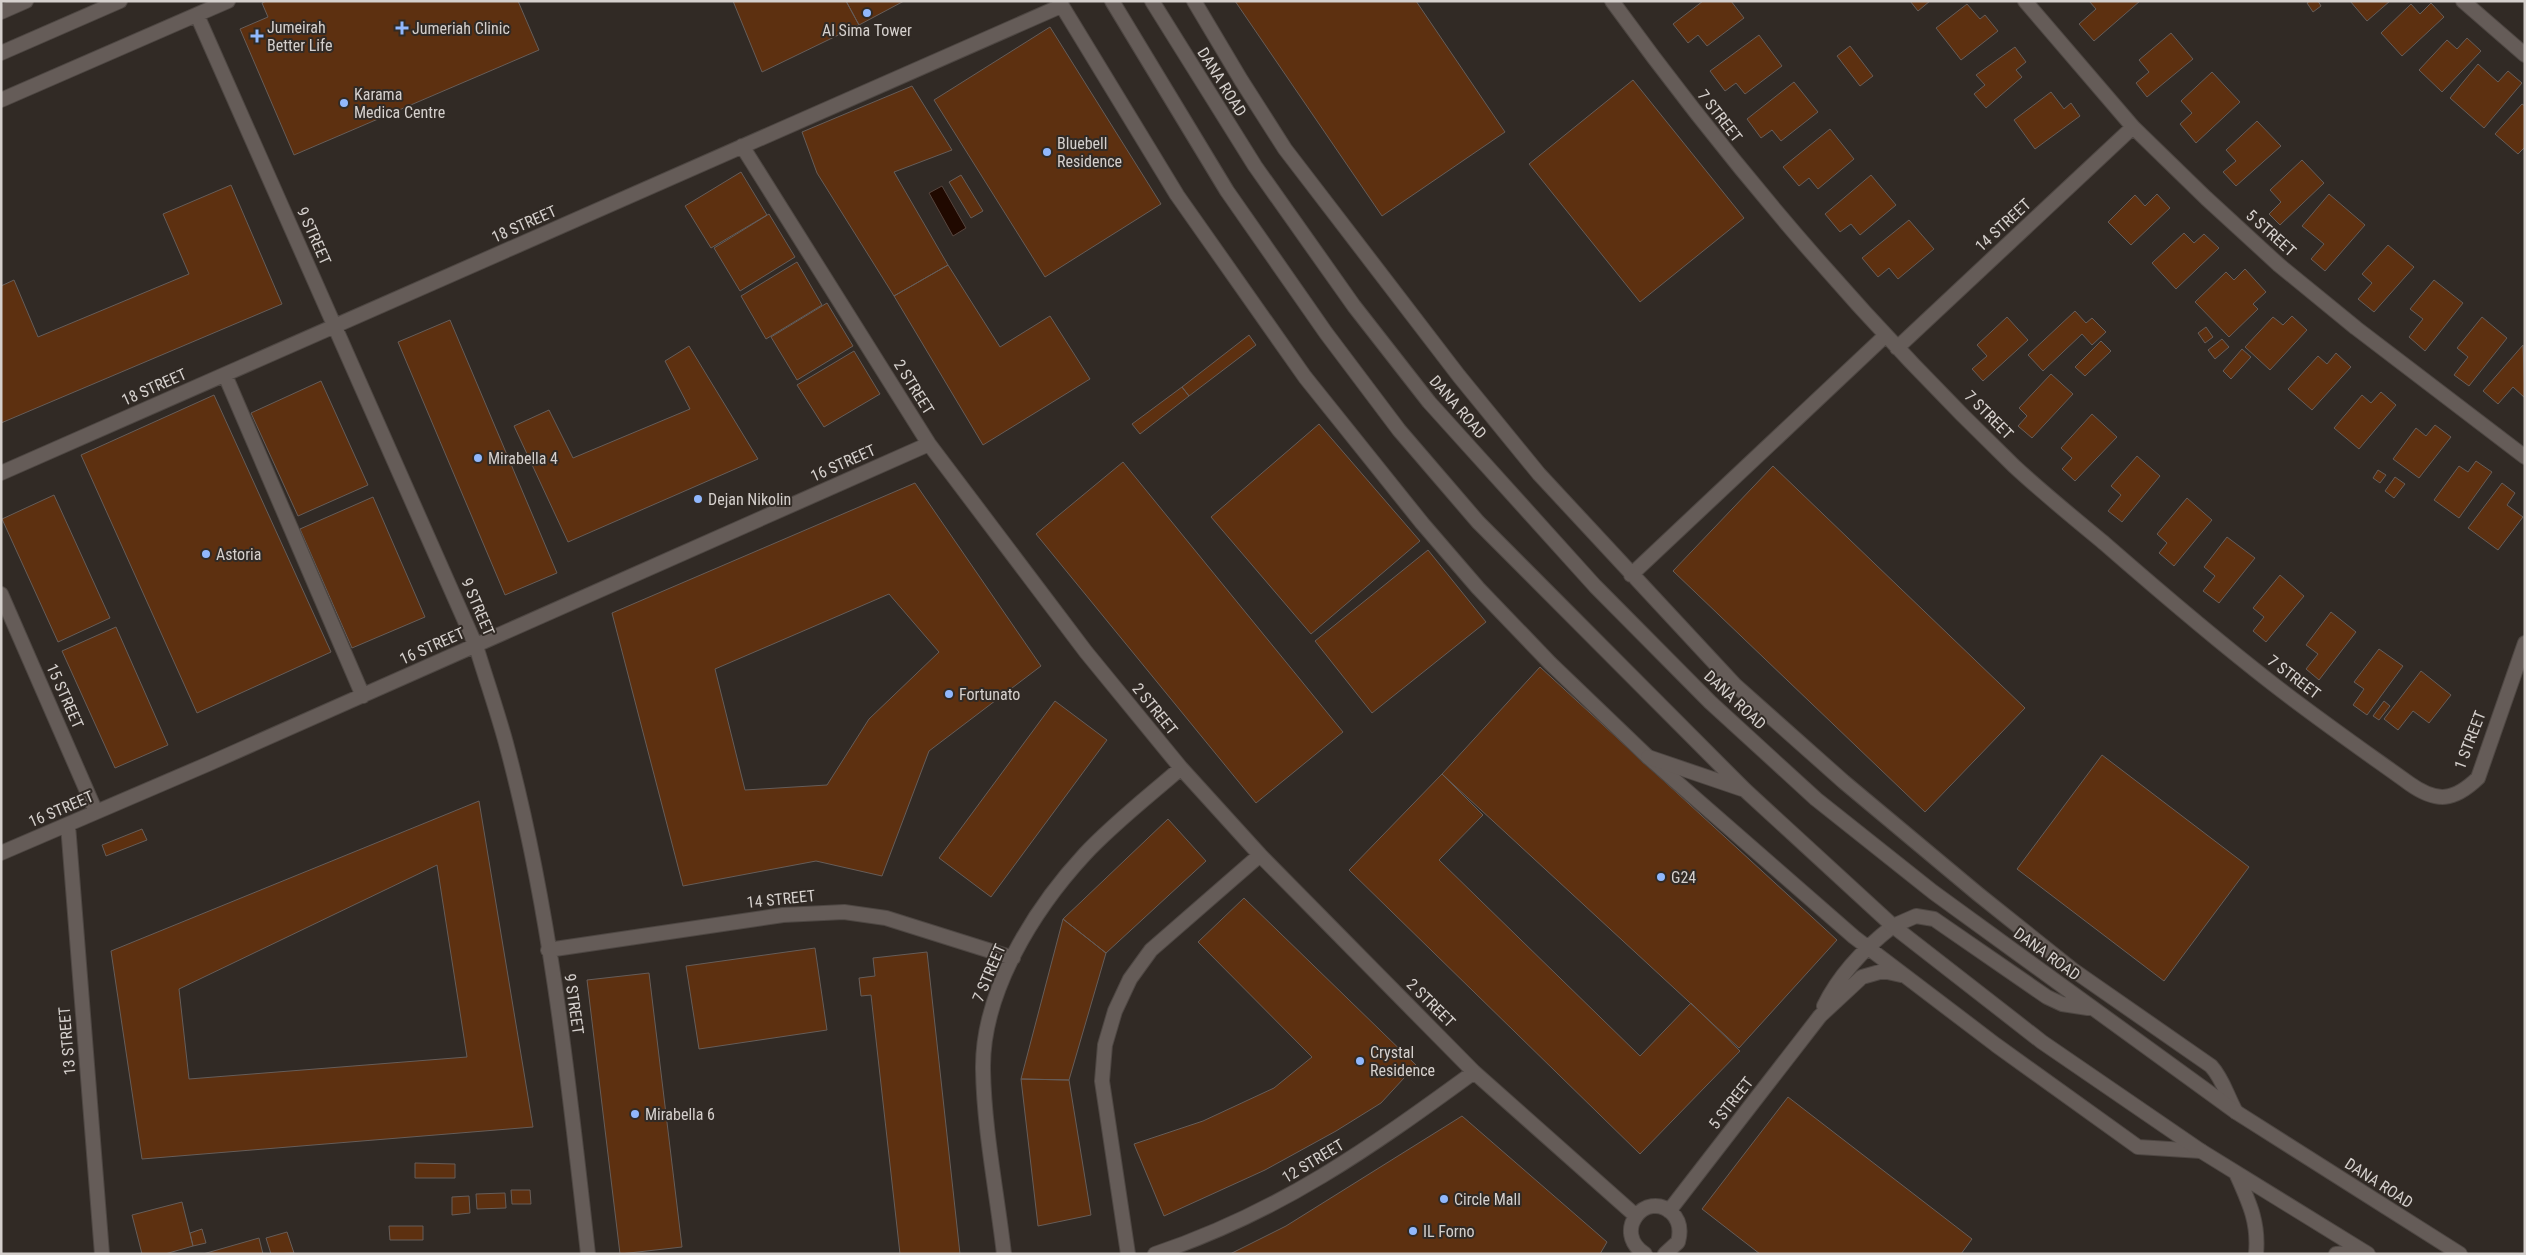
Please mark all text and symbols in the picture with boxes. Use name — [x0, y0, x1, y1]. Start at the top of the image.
marker: Al Sima Tower — [861, 7, 873, 19]
place label: Jumeirah Better Life — [267, 18, 332, 55]
place label: Jumeriah Clinic — [412, 19, 510, 38]
place label: Al Sima Tower — [822, 21, 912, 40]
marker: Jumeriah Clinic — [396, 22, 408, 34]
marker: Jumeirah Better Life — [251, 30, 263, 42]
street label: DANA ROAD — [1193, 44, 1251, 120]
place label: Karama Medica Centre — [354, 85, 445, 122]
street label: 7 STREET — [1694, 86, 1746, 146]
marker: Karama Medica Centre — [338, 97, 350, 109]
place label: Bluebell Residence — [1057, 134, 1122, 171]
marker: Bluebell Residence — [1041, 146, 1053, 158]
street label: 14 STREET — [1971, 195, 2035, 255]
street label: 18 STREET — [489, 201, 559, 247]
street label: 9 STREET — [293, 204, 335, 268]
street label: 5 STREET — [2242, 206, 2300, 260]
street label: 2 STREET — [890, 356, 938, 418]
street label: 18 STREET — [119, 364, 189, 410]
street label: DANA ROAD — [1425, 372, 1491, 442]
street label: 7 STREET — [1961, 387, 2017, 443]
street label: 16 STREET — [808, 440, 878, 486]
place label: Mirabella 4 — [488, 449, 558, 468]
marker: Mirabella 4 — [472, 452, 484, 464]
place label: Dejan Nikolin — [708, 490, 791, 509]
marker: Dejan Nikolin — [692, 493, 704, 505]
place label: Astoria — [216, 545, 261, 564]
marker: Astoria — [200, 548, 212, 560]
street label: 9 STREET — [457, 575, 499, 639]
street label: 16 STREET — [397, 623, 467, 669]
street label: 7 STREET — [2264, 651, 2324, 703]
street label: 15 STREET — [42, 661, 88, 731]
street label: DANA ROAD — [1700, 667, 1770, 733]
street label: 2 STREET — [1128, 679, 1182, 739]
place label: Fortunato — [959, 685, 1020, 704]
marker: Fortunato — [943, 688, 955, 700]
street label: 1 STREET — [2450, 708, 2490, 772]
street label: 16 STREET — [26, 787, 96, 831]
place label: G24 — [1671, 868, 1696, 887]
marker: G24 — [1655, 871, 1667, 883]
street label: 14 STREET — [746, 886, 816, 912]
street label: DANA ROAD — [2010, 924, 2084, 984]
street label: 7 STREET — [968, 941, 1010, 1005]
street label: 9 STREET — [560, 972, 588, 1036]
street label: 2 STREET — [1403, 975, 1459, 1031]
street label: 13 STREET — [55, 1006, 79, 1076]
place label: Crystal Residence — [1370, 1043, 1435, 1080]
marker: Crystal Residence — [1354, 1055, 1366, 1067]
street label: 5 STREET — [1705, 1073, 1757, 1133]
place label: Mirabella 6 — [645, 1105, 715, 1124]
marker: Mirabella 6 — [629, 1108, 641, 1120]
street label: 12 STREET — [1279, 1135, 1347, 1187]
street label: DANA ROAD — [2341, 1154, 2417, 1212]
place label: Circle Mall — [1454, 1190, 1521, 1209]
marker: Circle Mall — [1438, 1193, 1450, 1205]
place label: IL Forno — [1423, 1222, 1475, 1241]
marker: IL Forno — [1407, 1225, 1419, 1237]

